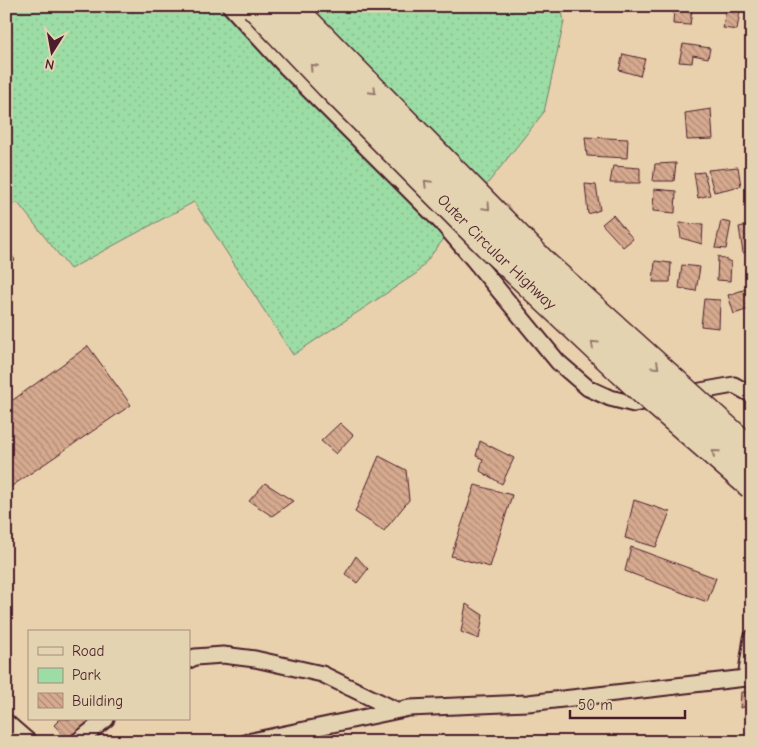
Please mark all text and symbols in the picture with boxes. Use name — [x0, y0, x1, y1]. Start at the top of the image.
north arrow — [28, 28, 78, 78]
text: N — [44, 55, 56, 73]
one-way arrow — [310, 64, 319, 73]
one-way arrow — [367, 85, 376, 94]
one-way arrow — [424, 180, 433, 189]
street label: Outer Circular Highway — [434, 191, 560, 314]
one-way arrow — [481, 201, 490, 210]
one-way arrow — [591, 341, 600, 350]
one-way arrow — [651, 360, 660, 369]
one-way arrow — [712, 450, 721, 459]
legend — [28, 630, 190, 720]
text: Road — [72, 642, 104, 660]
text: Park — [72, 666, 101, 684]
scale bar — [570, 688, 686, 720]
text: Building — [72, 692, 123, 710]
text: 50 m — [578, 696, 613, 714]

